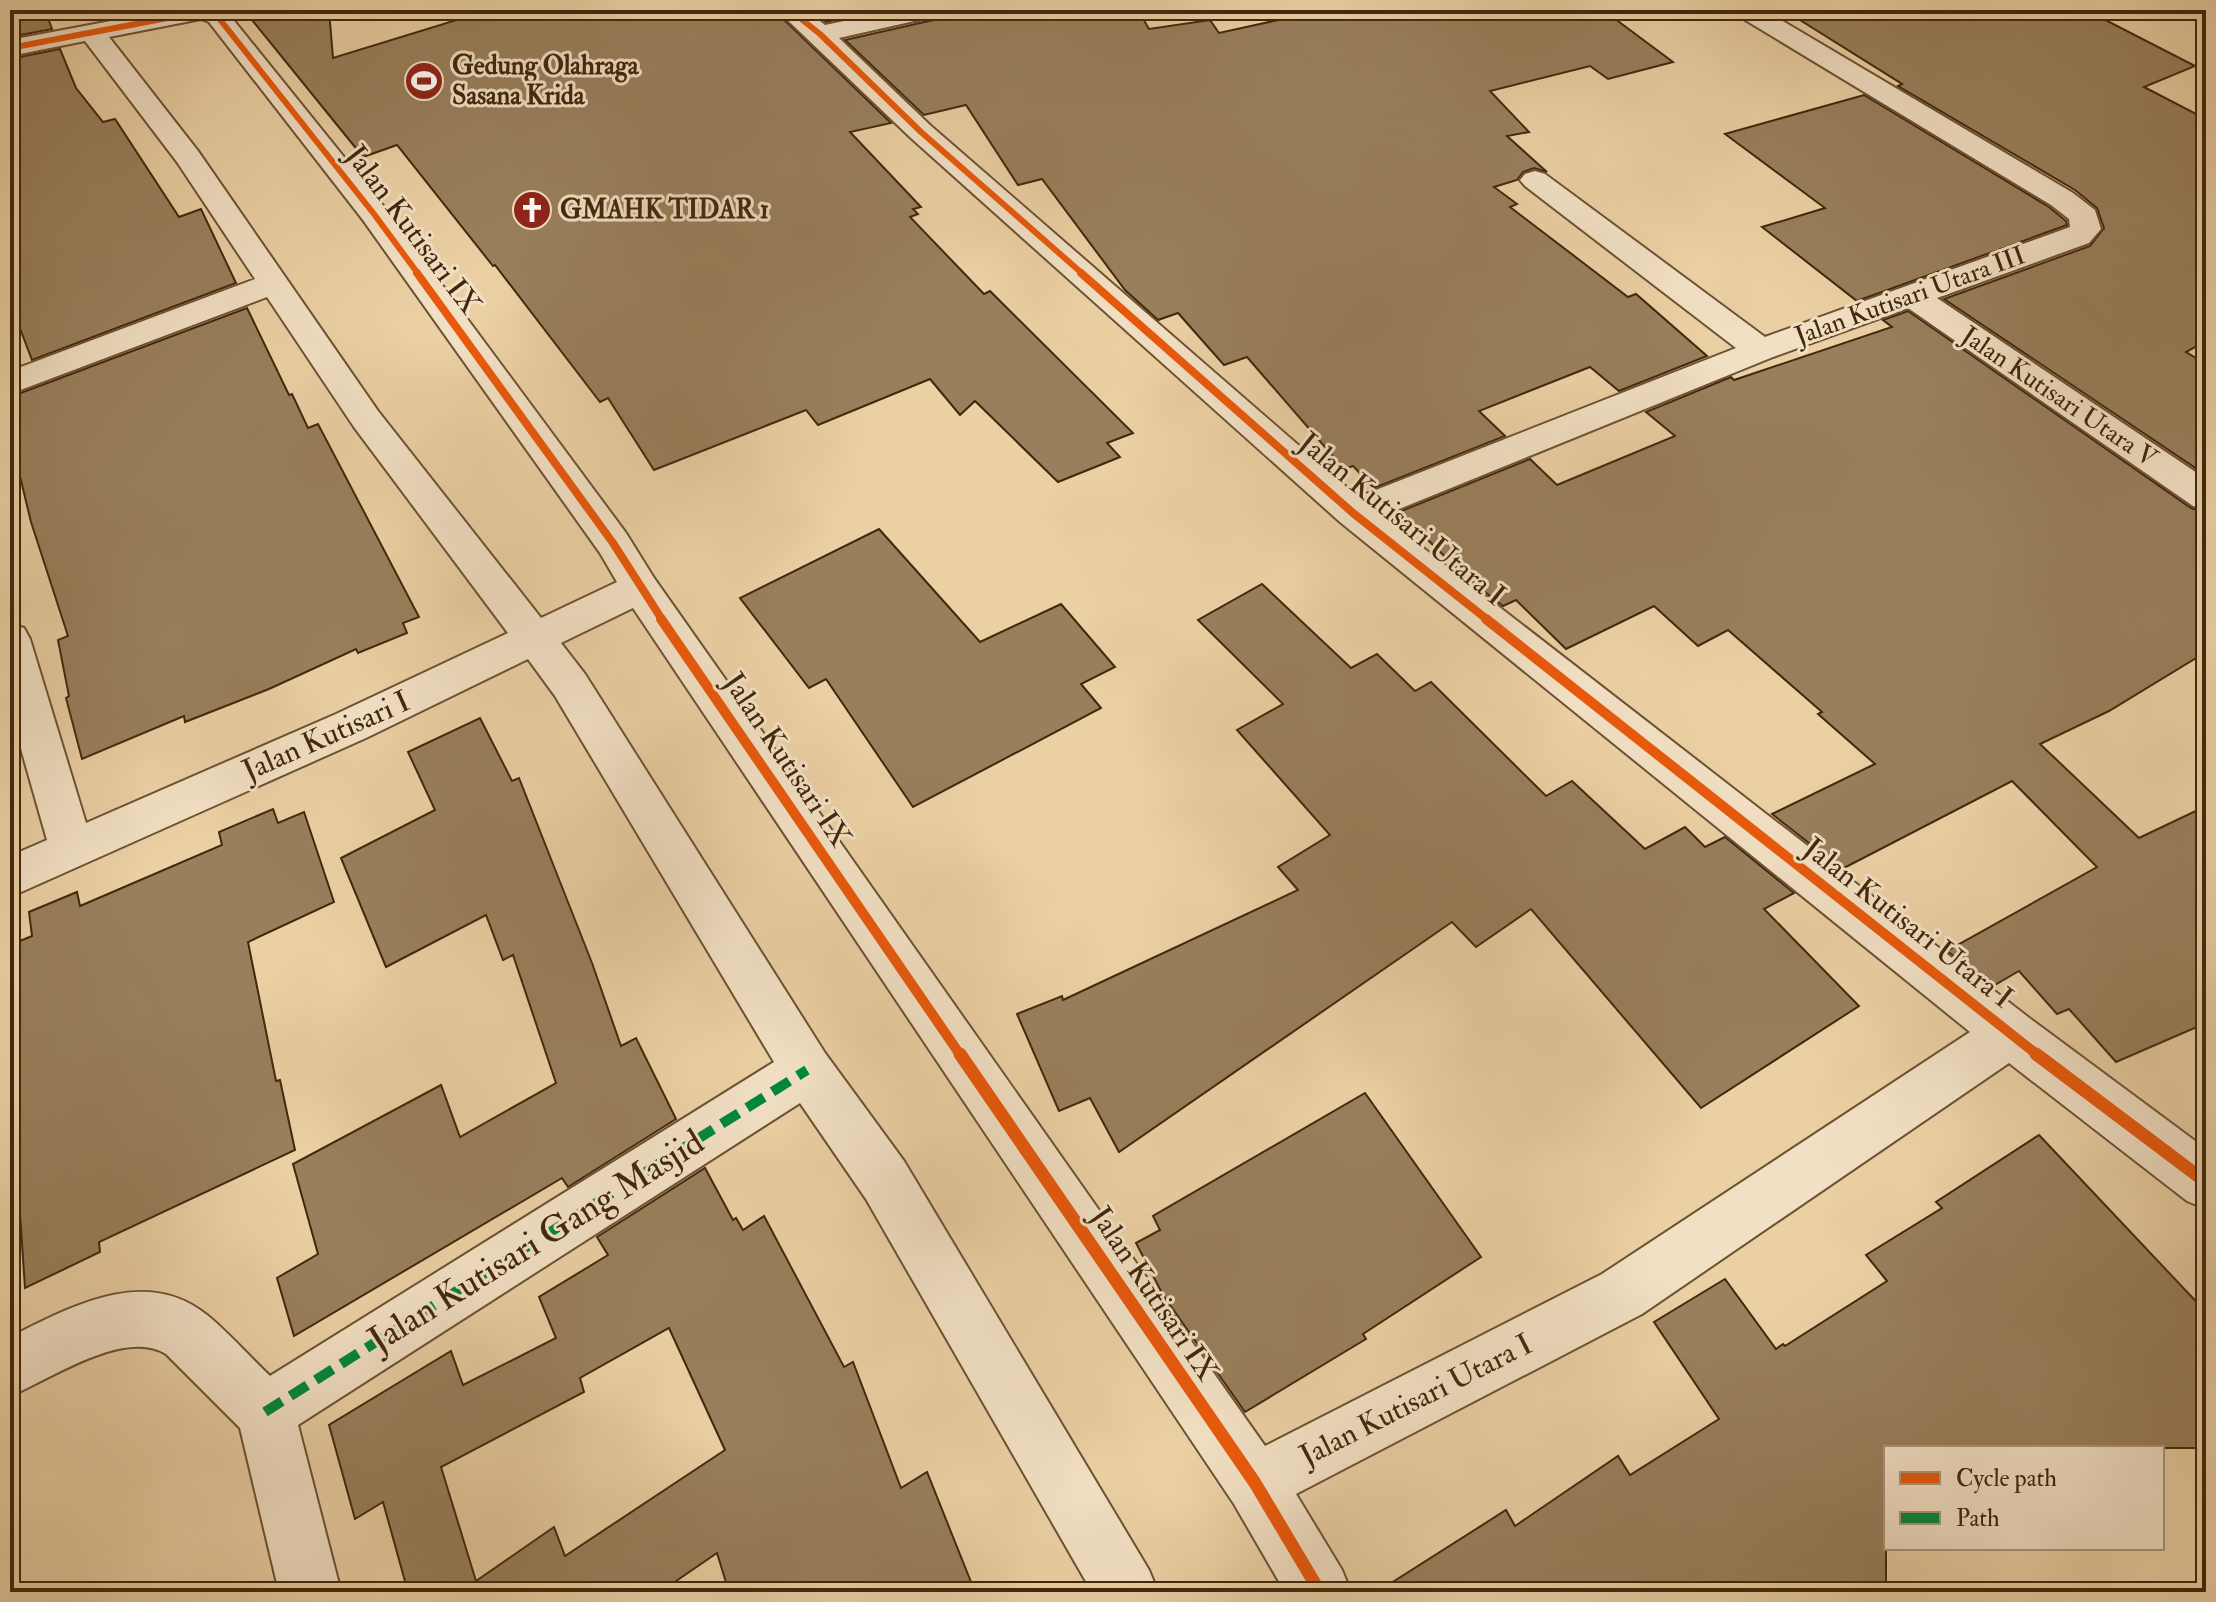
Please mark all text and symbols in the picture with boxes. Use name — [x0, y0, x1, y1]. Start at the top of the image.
place label: Gedung Olahraga Sasana Krida — [452, 50, 640, 112]
sports icon: Gedung Olahraga Sasana Krida — [403, 60, 445, 102]
street label: Jalan Kutisari IX — [337, 137, 489, 322]
church icon: GMAHK TIDAR 1 — [511, 189, 553, 231]
place label: GMAHK TIDAR 1 — [560, 194, 769, 226]
street label: Jalan Kutisari Utara III — [1790, 239, 2030, 353]
street label: Jalan Kutisari Utara V — [1954, 319, 2164, 475]
street label: Jalan Kutisari Utara I — [1290, 423, 1513, 614]
street label: Jalan Kutisari IX — [714, 665, 859, 854]
street label: Jalan Kutisari I — [236, 683, 415, 790]
street label: Jalan Kutisari Utara I — [1795, 829, 2020, 1016]
street label: Jalan Kutisari Gang Masjid — [359, 1119, 712, 1363]
street label: Jalan Kutisari IX — [1081, 1199, 1226, 1388]
street label: Jalan Kutisari Utara I — [1293, 1325, 1538, 1475]
legend — [1884, 1446, 2164, 1550]
text: Cycle path — [1956, 1463, 2057, 1494]
text: Path — [1956, 1503, 2000, 1534]

